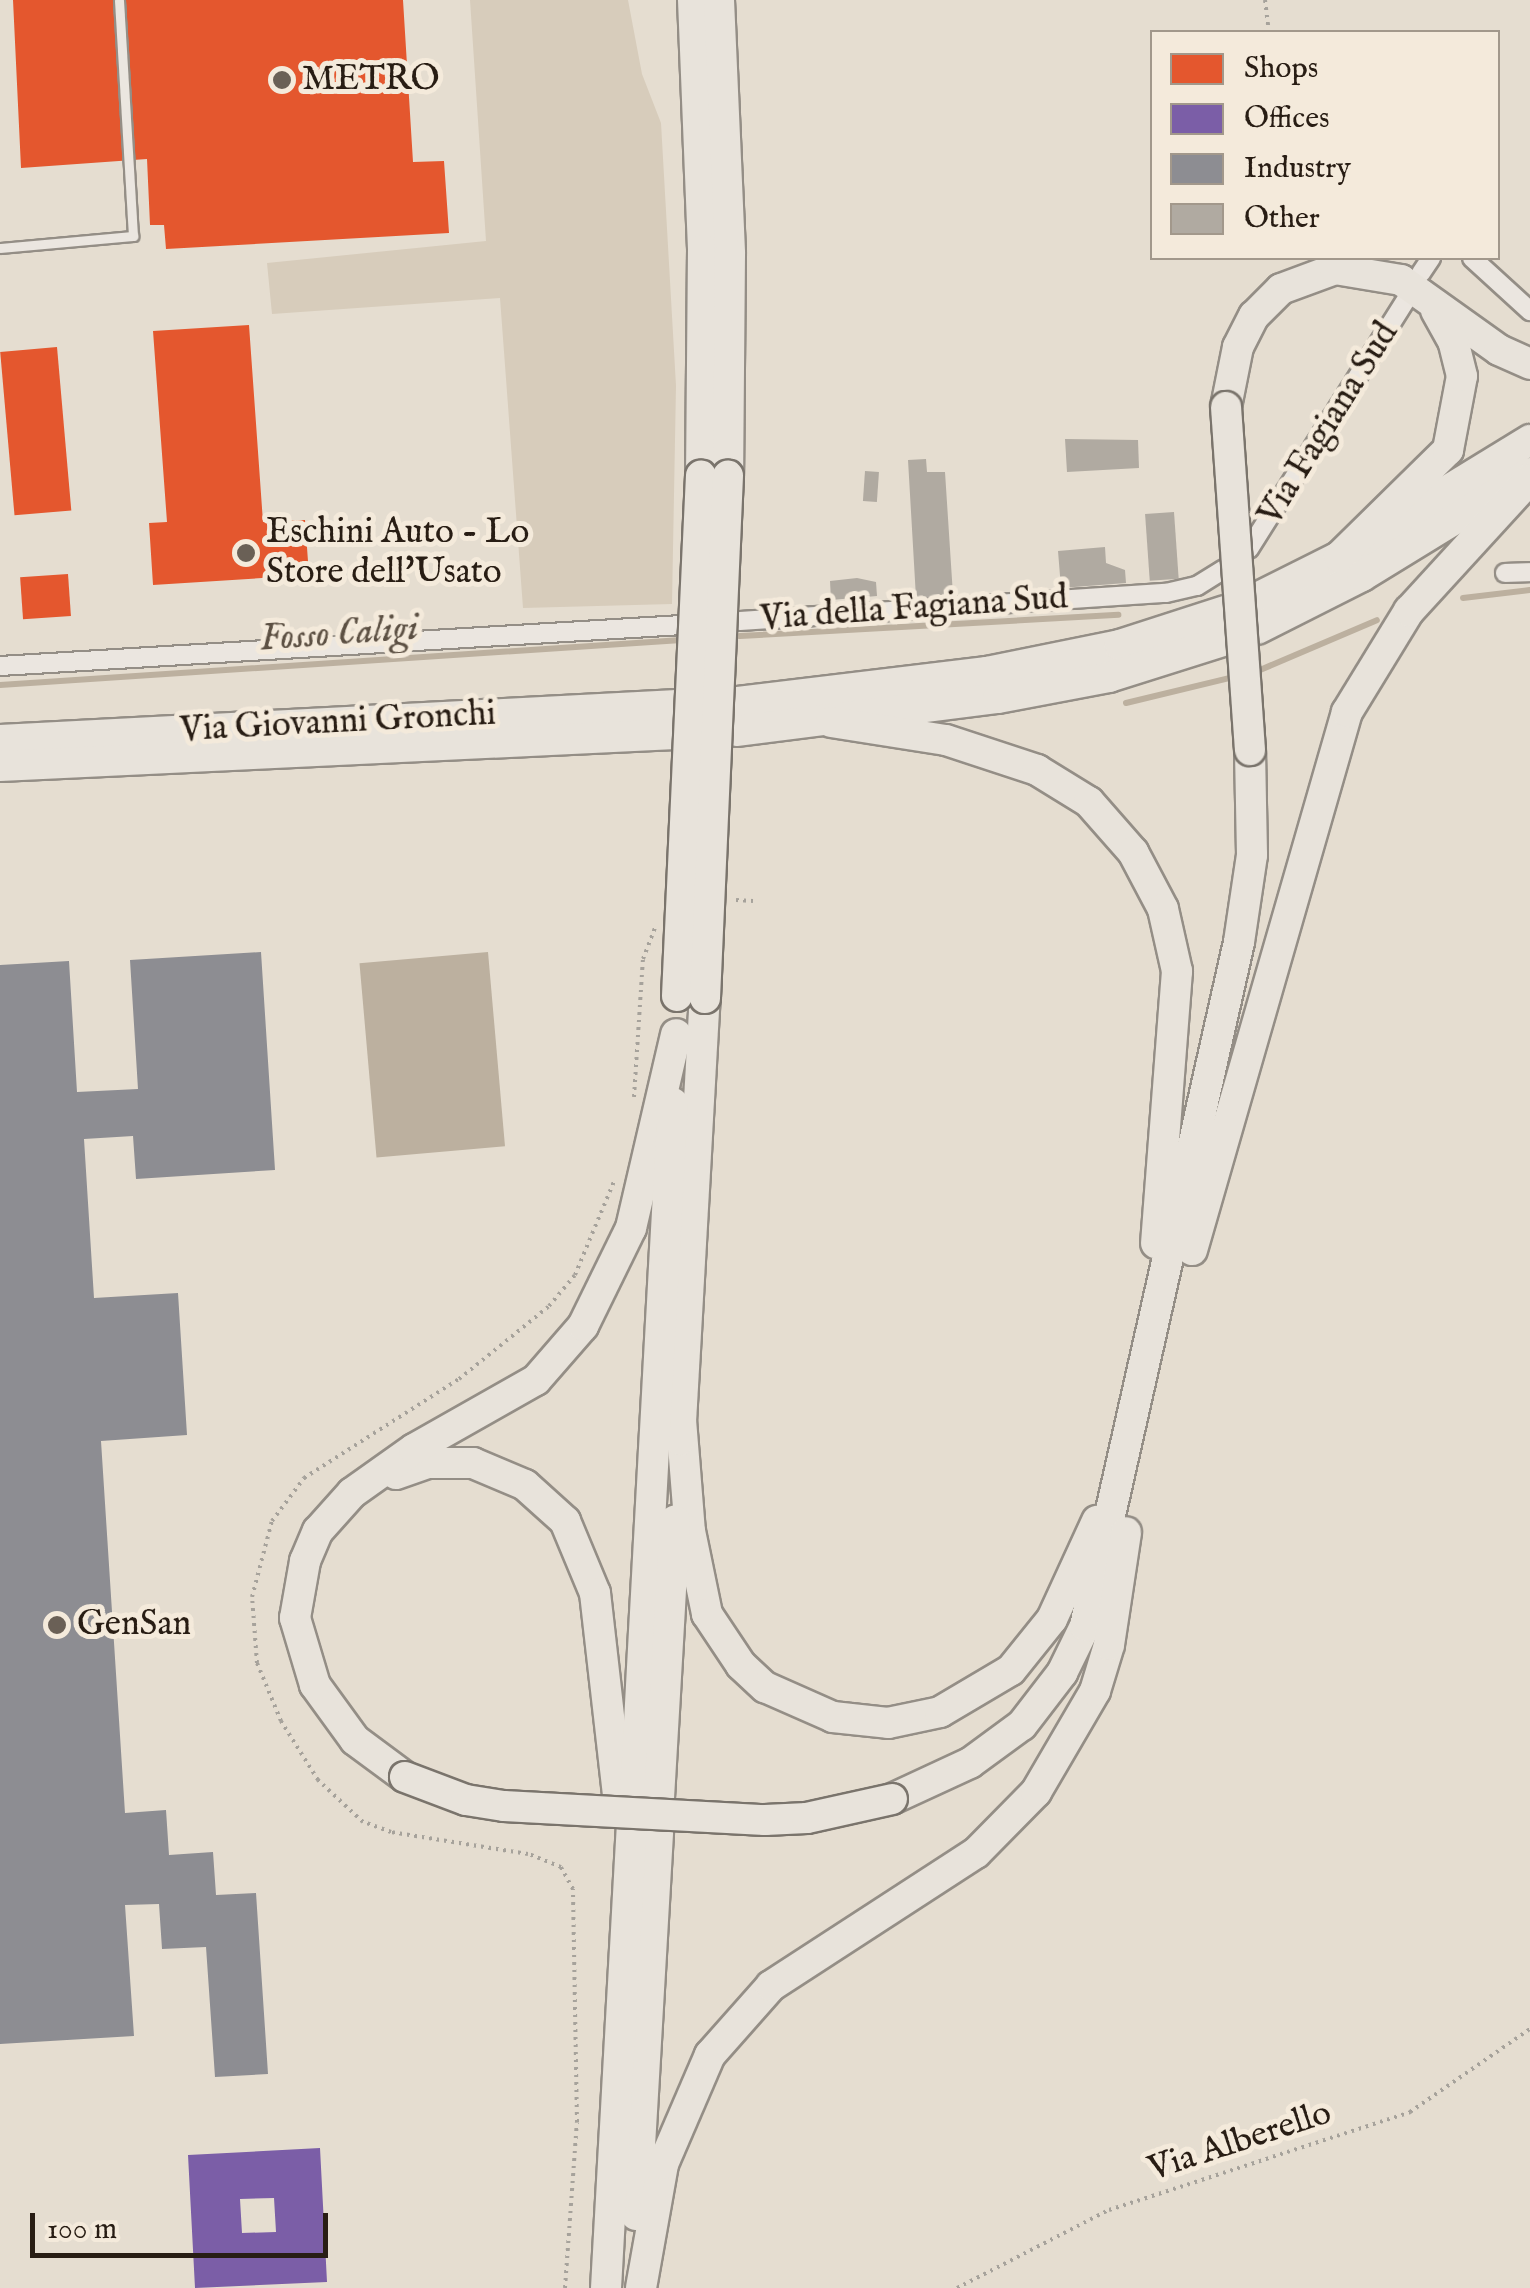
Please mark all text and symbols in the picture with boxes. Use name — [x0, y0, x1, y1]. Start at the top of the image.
legend — [1150, 30, 1500, 260]
text: Shops — [1244, 50, 1318, 88]
place label: METRO — [302, 59, 440, 101]
marker: METRO — [271, 69, 293, 91]
text: Offices — [1244, 100, 1330, 138]
text: Industry — [1244, 150, 1351, 188]
text: Other — [1244, 200, 1320, 238]
street label: Via Fagiana Sud — [1250, 315, 1408, 533]
place label: Eschini Auto - Lo Store dell'Usato — [266, 512, 529, 594]
marker: Eschini Auto - Lo Store dell'Usato — [235, 542, 257, 564]
street label: Via della Fagiana Sud — [759, 577, 1069, 641]
water label: Fosso Caligi — [258, 607, 420, 663]
street label: Via Giovanni Gronchi — [179, 694, 497, 752]
place label: GenSan — [77, 1604, 191, 1646]
marker: GenSan — [46, 1614, 68, 1636]
street label: Via Alberello — [1143, 2093, 1337, 2191]
scale bar — [35, 2193, 332, 2255]
text: 100 m — [47, 2211, 117, 2249]

